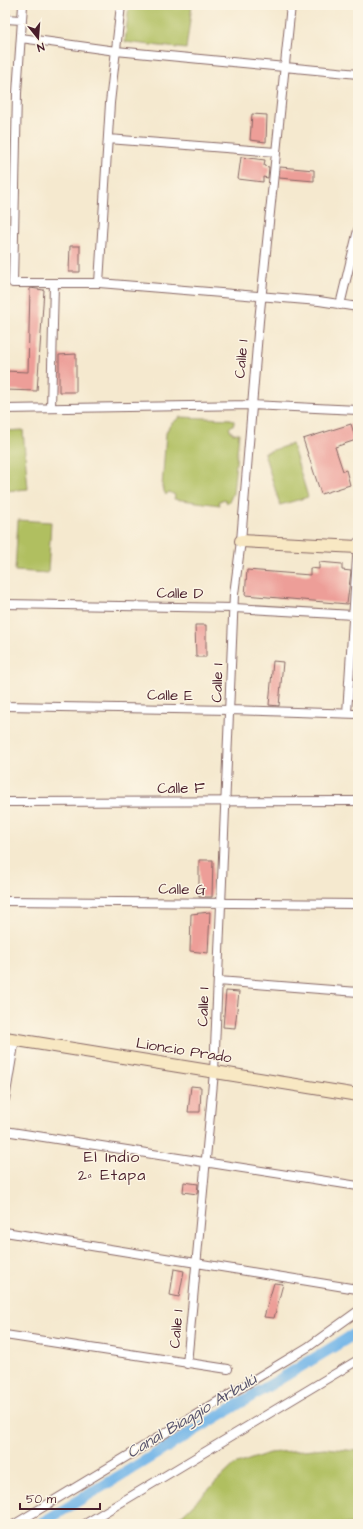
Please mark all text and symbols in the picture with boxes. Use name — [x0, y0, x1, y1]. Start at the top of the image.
north arrow — [18, 18, 58, 58]
text: N — [35, 39, 46, 55]
street label: Calle 1 — [229, 339, 254, 379]
street label: Calle D — [156, 583, 204, 604]
street label: Calle 1 — [206, 663, 229, 703]
street label: Calle E — [147, 685, 193, 706]
street label: Calle F — [157, 778, 205, 799]
street label: Calle G — [158, 879, 207, 900]
street label: Calle 1 — [192, 987, 215, 1027]
street label: Lioncio Prado — [135, 1033, 234, 1068]
district label: El Indio 2ª Etapa — [78, 1146, 146, 1186]
street label: Calle 1 — [164, 1309, 189, 1349]
water label: Canal Biaggio Arbulú — [123, 1368, 262, 1464]
scale bar — [20, 1485, 100, 1511]
text: 50 m — [26, 1491, 57, 1508]

